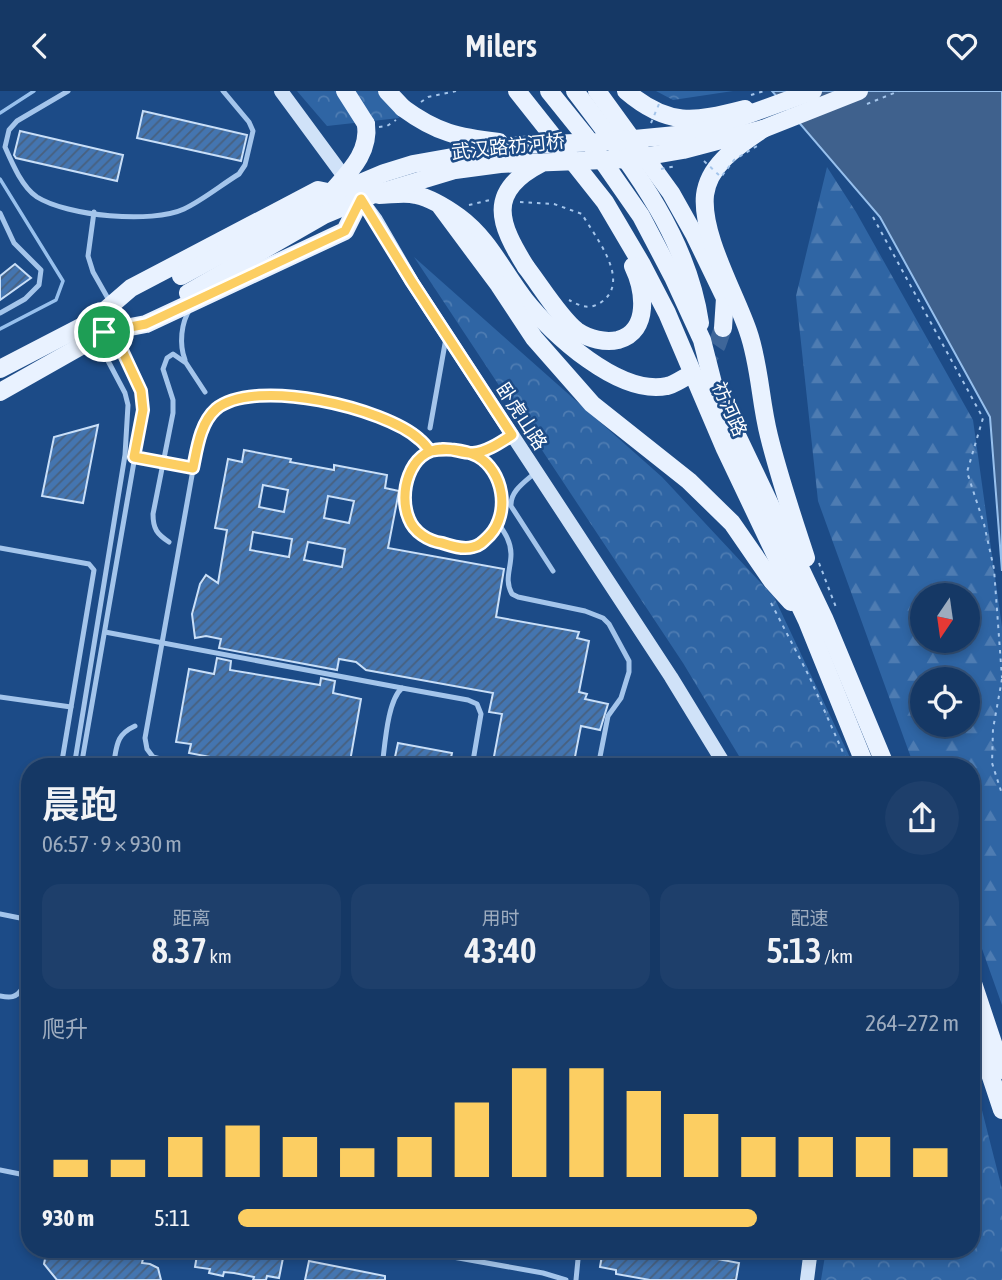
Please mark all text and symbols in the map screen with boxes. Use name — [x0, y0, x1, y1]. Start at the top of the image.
icon: back — [21, 27, 59, 65]
text: Milers — [465, 27, 537, 64]
icon: heart — [943, 27, 981, 65]
street label: 武汉路祊河桥 — [450, 129, 566, 163]
pin — [74, 302, 134, 362]
icon: arrive — [85, 313, 123, 351]
street label: 卧虎山路 — [492, 378, 552, 454]
street label: 祊河路 — [708, 378, 752, 440]
north arrow — [910, 583, 980, 653]
map controls — [910, 583, 980, 737]
button: locate — [910, 667, 980, 737]
button: share — [885, 781, 959, 855]
text: 晨跑 — [42, 783, 118, 826]
text: 06:57 · 9 × 930 m — [42, 831, 182, 857]
text: 距离 — [172, 907, 211, 929]
text: 用时 — [481, 907, 520, 929]
text: 配速 — [790, 907, 829, 929]
text: 8.37 — [151, 930, 207, 970]
text: 43:40 — [464, 930, 537, 970]
text: 5:13 — [766, 930, 822, 970]
text: km — [207, 945, 232, 967]
text: /km — [822, 945, 853, 967]
text: 264–272 m — [865, 1010, 959, 1036]
text: 爬升 — [42, 1016, 88, 1042]
text: 930 m — [42, 1205, 94, 1231]
text: 5:11 — [154, 1205, 191, 1231]

